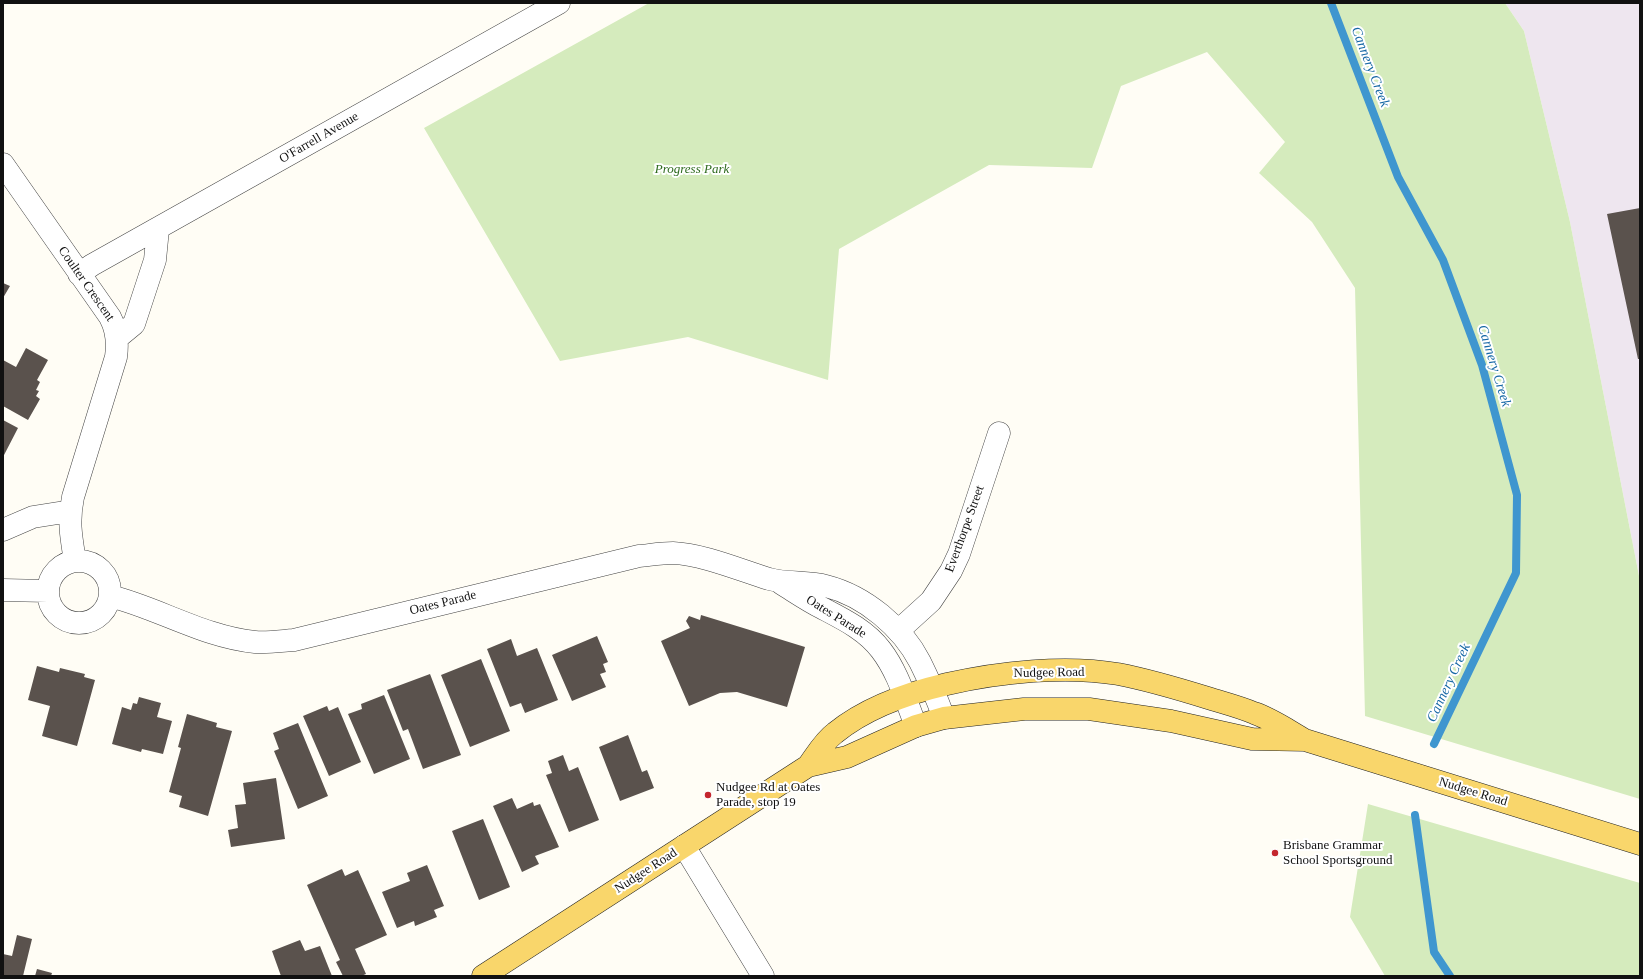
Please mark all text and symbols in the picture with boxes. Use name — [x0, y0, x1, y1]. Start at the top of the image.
water label: Cannery Creek — [1347, 24, 1393, 110]
street label: O'Farrell Avenue — [277, 109, 361, 167]
park label: Progress Park — [655, 162, 729, 178]
street label: Coulter Crescent — [54, 244, 118, 324]
water label: Cannery Creek — [1474, 323, 1514, 409]
street label: Everthorpe Street — [942, 483, 988, 575]
street label: Oates Parade — [408, 587, 478, 619]
street label: Oates Parade — [803, 592, 869, 642]
water label: Cannery Creek — [1424, 641, 1474, 725]
street label: Nudgee Road — [1013, 665, 1085, 681]
street label: Nudgee Road — [1437, 774, 1509, 810]
place label: Nudgee Rd at Oates Parade, stop 19 — [716, 780, 820, 811]
marker: Nudgee Rd at Oates Parade, stop 19 — [703, 790, 713, 800]
place label: Brisbane Grammar School Sportsground — [1283, 838, 1392, 869]
street label: Nudgee Road — [612, 845, 680, 897]
marker: Brisbane Grammar School Sportsground — [1270, 848, 1280, 858]

